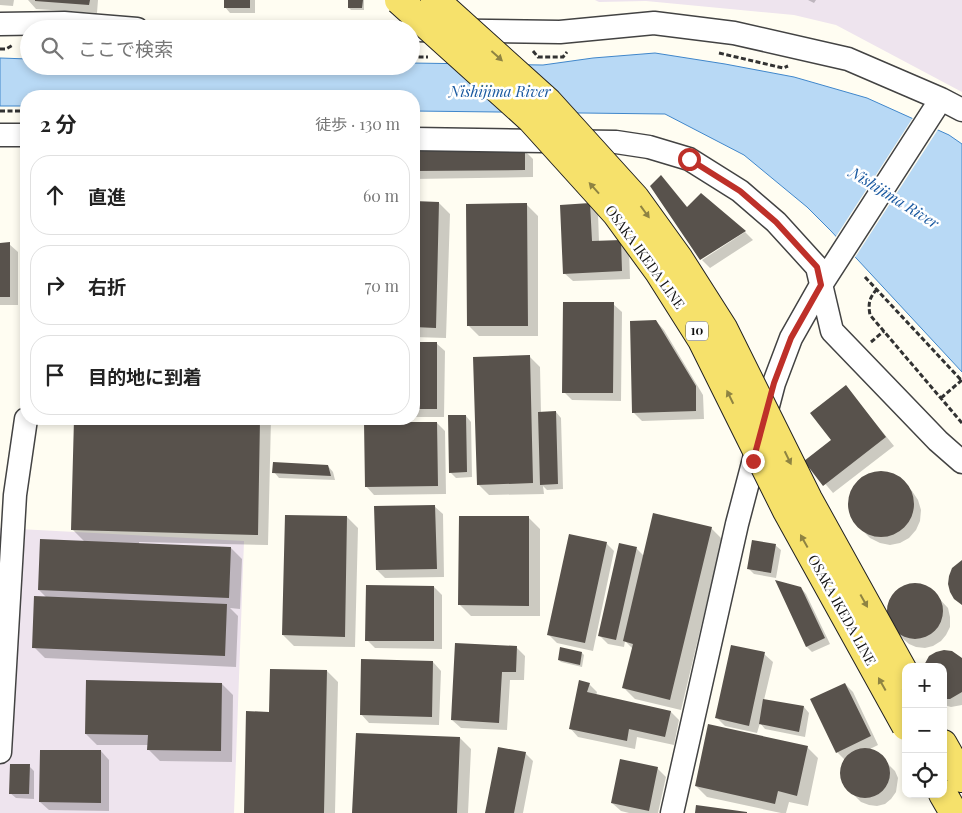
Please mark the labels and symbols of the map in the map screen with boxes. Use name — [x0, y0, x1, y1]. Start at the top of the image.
one-way arrow — [491, 50, 503, 62]
water label: Nishijima River — [447, 81, 551, 101]
route start — [678, 148, 701, 171]
water label: Nishijima River — [844, 161, 943, 233]
one-way arrow — [588, 182, 599, 195]
street label: OSAKA IKEDA LINE — [601, 201, 689, 312]
one-way arrow — [640, 205, 650, 219]
road number: 10 — [686, 322, 708, 341]
one-way arrow — [726, 389, 734, 404]
route end — [742, 450, 765, 473]
one-way arrow — [784, 451, 792, 465]
one-way arrow — [799, 535, 808, 548]
street label: OSAKA IKEDA LINE — [804, 551, 881, 669]
one-way arrow — [860, 594, 869, 608]
one-way arrow — [878, 676, 886, 691]

